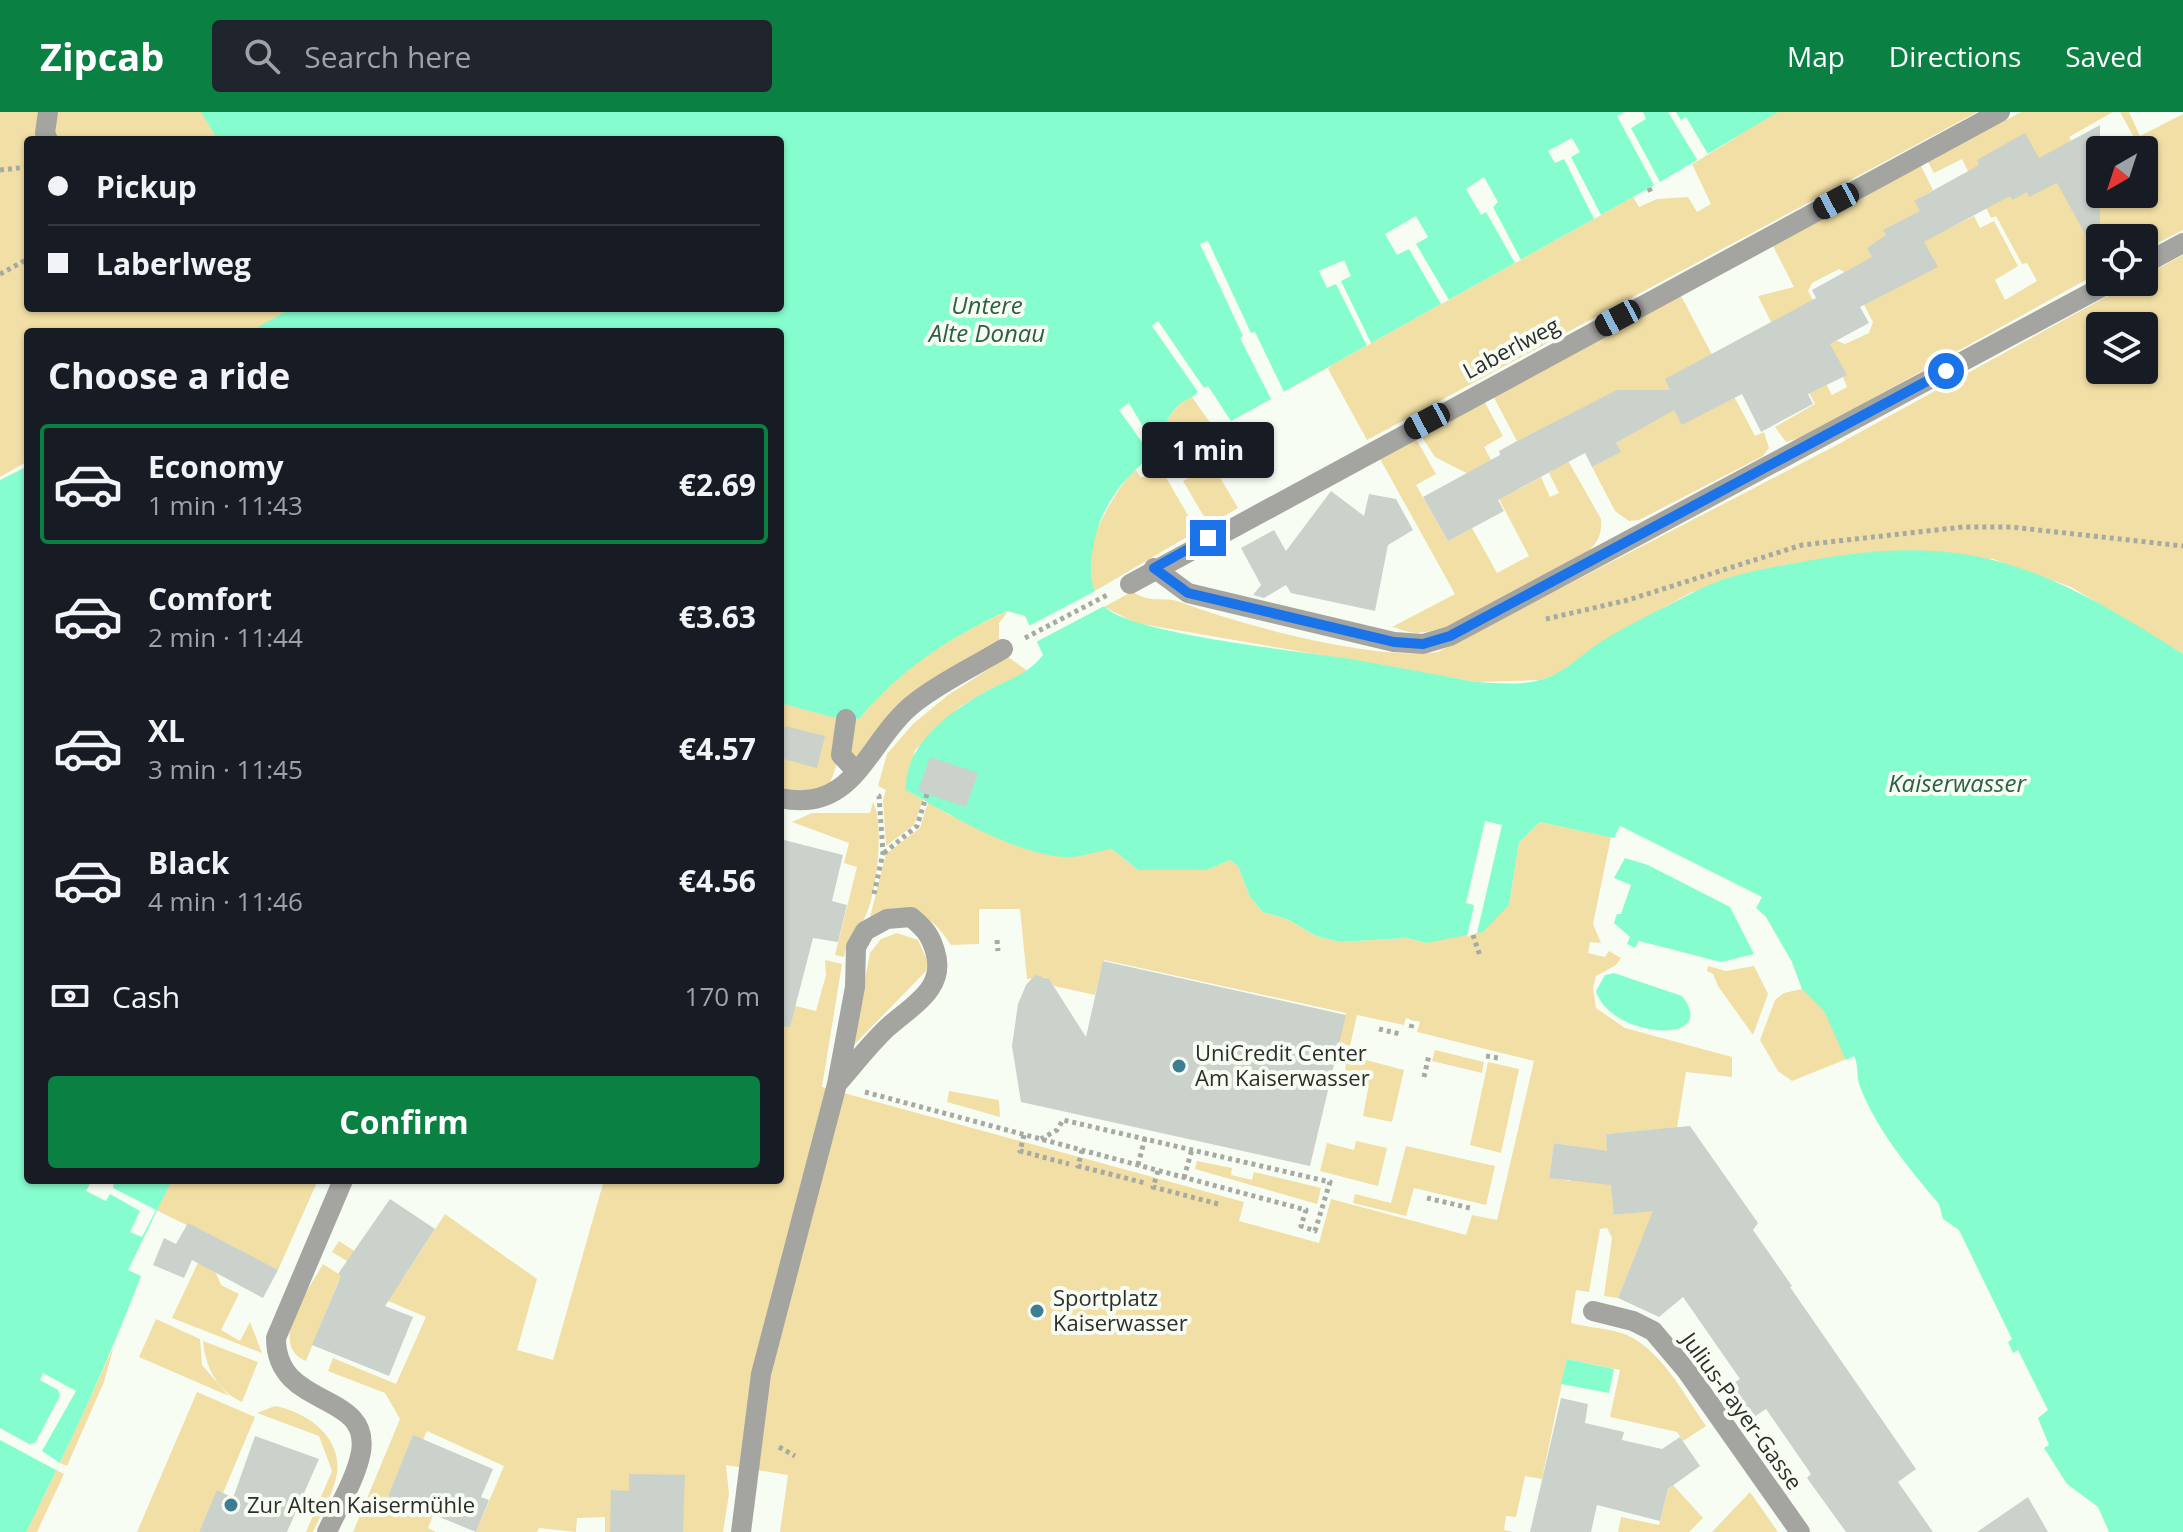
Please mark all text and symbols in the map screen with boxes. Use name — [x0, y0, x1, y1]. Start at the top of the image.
search box — [212, 20, 772, 92]
text: Zipcab — [40, 30, 164, 82]
icon: search — [240, 34, 284, 78]
text: Search here — [304, 36, 471, 77]
text: Map — [1787, 37, 1845, 75]
text: Directions — [1889, 37, 2021, 75]
text: Saved — [2065, 37, 2143, 75]
north arrow — [2086, 136, 2158, 208]
map controls — [2086, 136, 2158, 384]
text: Pickup — [96, 166, 197, 207]
car — [1809, 179, 1863, 223]
button: locate — [2086, 224, 2158, 296]
text: Laberlweg — [96, 243, 251, 284]
water label: Untere Alte Donau — [927, 288, 1045, 349]
car — [1591, 296, 1645, 340]
street label: Laberlweg — [1457, 309, 1564, 385]
button: layers — [2086, 312, 2158, 384]
text: Choose a ride — [48, 351, 290, 400]
route start — [1928, 353, 1964, 389]
car — [1400, 399, 1454, 443]
callout: 1 min — [1142, 422, 1274, 478]
text: 1 min — [1172, 432, 1244, 468]
text: Economy — [148, 446, 284, 487]
icon: car — [52, 448, 124, 520]
text: €2.69 — [679, 464, 756, 505]
text: 1 min · 11:43 — [148, 487, 303, 523]
route end — [1190, 520, 1226, 556]
text: Comfort — [148, 578, 272, 619]
icon: car — [52, 580, 124, 652]
text: €3.63 — [679, 596, 756, 637]
text: 2 min · 11:44 — [148, 619, 303, 655]
text: XL — [148, 710, 185, 751]
icon: car — [52, 712, 124, 784]
text: €4.57 — [679, 728, 756, 769]
text: 3 min · 11:45 — [148, 751, 303, 787]
water label: Kaiserwasser — [1888, 766, 2027, 799]
text: Black — [148, 842, 229, 883]
icon: car — [52, 844, 124, 916]
text: €4.56 — [679, 860, 756, 901]
text: 4 min · 11:46 — [148, 883, 303, 919]
icon: cash — [48, 974, 92, 1018]
text: Cash — [112, 976, 180, 1017]
text: 170 m — [685, 978, 760, 1014]
place label: UniCredit Center Am Kaiserwasser — [1195, 1037, 1370, 1092]
marker: UniCredit Center Am Kaiserwasser — [1170, 1057, 1188, 1075]
button: Confirm — [48, 1076, 760, 1168]
place label: Sportplatz Kaiserwasser — [1053, 1282, 1188, 1337]
marker: Sportplatz Kaiserwasser — [1028, 1302, 1046, 1320]
street label: Julius-Payer-Gasse — [1674, 1324, 1810, 1495]
place label: Zur Alten Kaisermühle — [247, 1489, 475, 1519]
marker: Zur Alten Kaisermühle — [222, 1496, 240, 1514]

